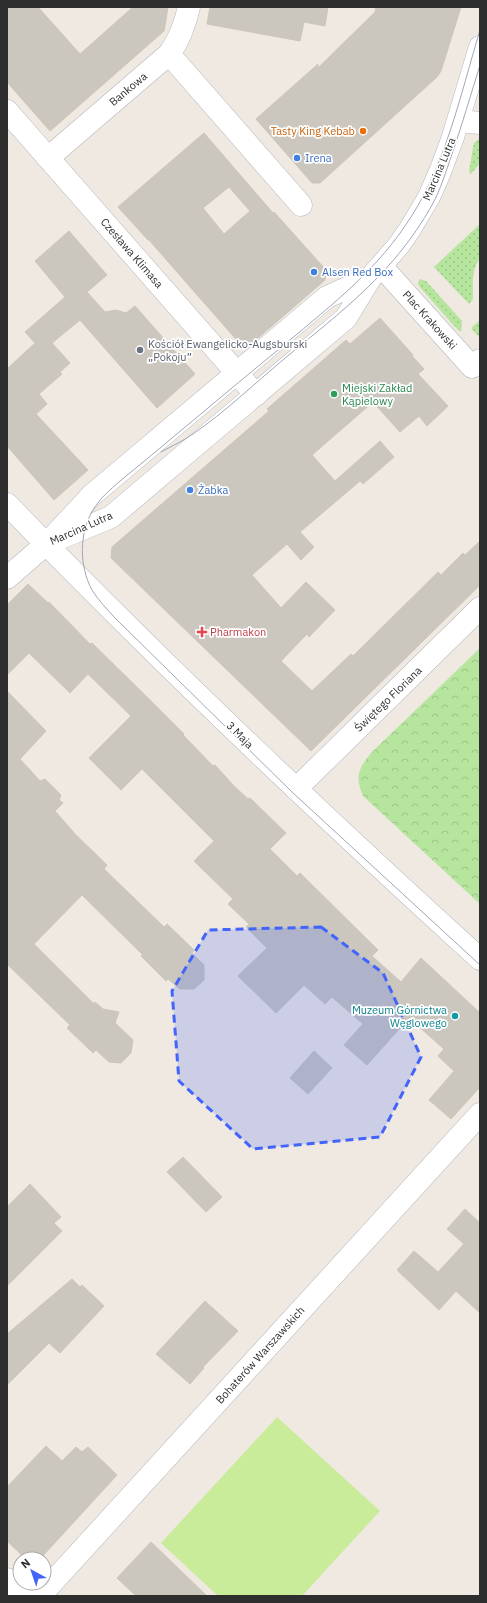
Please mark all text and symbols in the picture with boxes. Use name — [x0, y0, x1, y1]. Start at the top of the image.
street label: Bankowa — [106, 69, 150, 109]
place label: Tasty King Kebab — [271, 124, 355, 138]
marker: Tasty King Kebab — [358, 126, 368, 136]
street label: Marcina Lutra — [419, 135, 459, 203]
place label: Irena — [305, 151, 332, 165]
marker: Irena — [292, 153, 302, 163]
street label: Czesława Klimasa — [98, 215, 166, 291]
place label: Alsen Red Box — [322, 265, 393, 279]
marker: Alsen Red Box — [309, 267, 319, 277]
street label: Plac Krakowski — [400, 288, 460, 352]
place label: Kościół Ewangelicko-Augsburski „Pokoju” — [148, 337, 307, 364]
marker: Kościół Ewangelicko-Augsburski „Pokoju” — [135, 345, 145, 355]
place label: Miejski Zakład Kąpielowy — [342, 381, 412, 408]
marker: Miejski Zakład Kąpielowy — [329, 389, 339, 399]
place label: Żabka — [198, 483, 228, 497]
marker: Żabka — [185, 485, 195, 495]
street label: Marcina Lutra — [47, 508, 115, 548]
place label: Pharmakon — [210, 625, 266, 639]
marker: Pharmakon — [197, 627, 207, 637]
street label: Świętego Floriana — [351, 663, 425, 735]
street label: 3 Maja — [224, 719, 257, 752]
place label: Muzeum Górnictwa Węglowego — [352, 1003, 447, 1030]
marker: Muzeum Górnictwa Węglowego — [450, 1011, 460, 1021]
street label: Bohaterów Warszawskich — [213, 1303, 307, 1407]
north arrow — [12, 1551, 52, 1591]
text: N — [18, 1555, 33, 1571]

